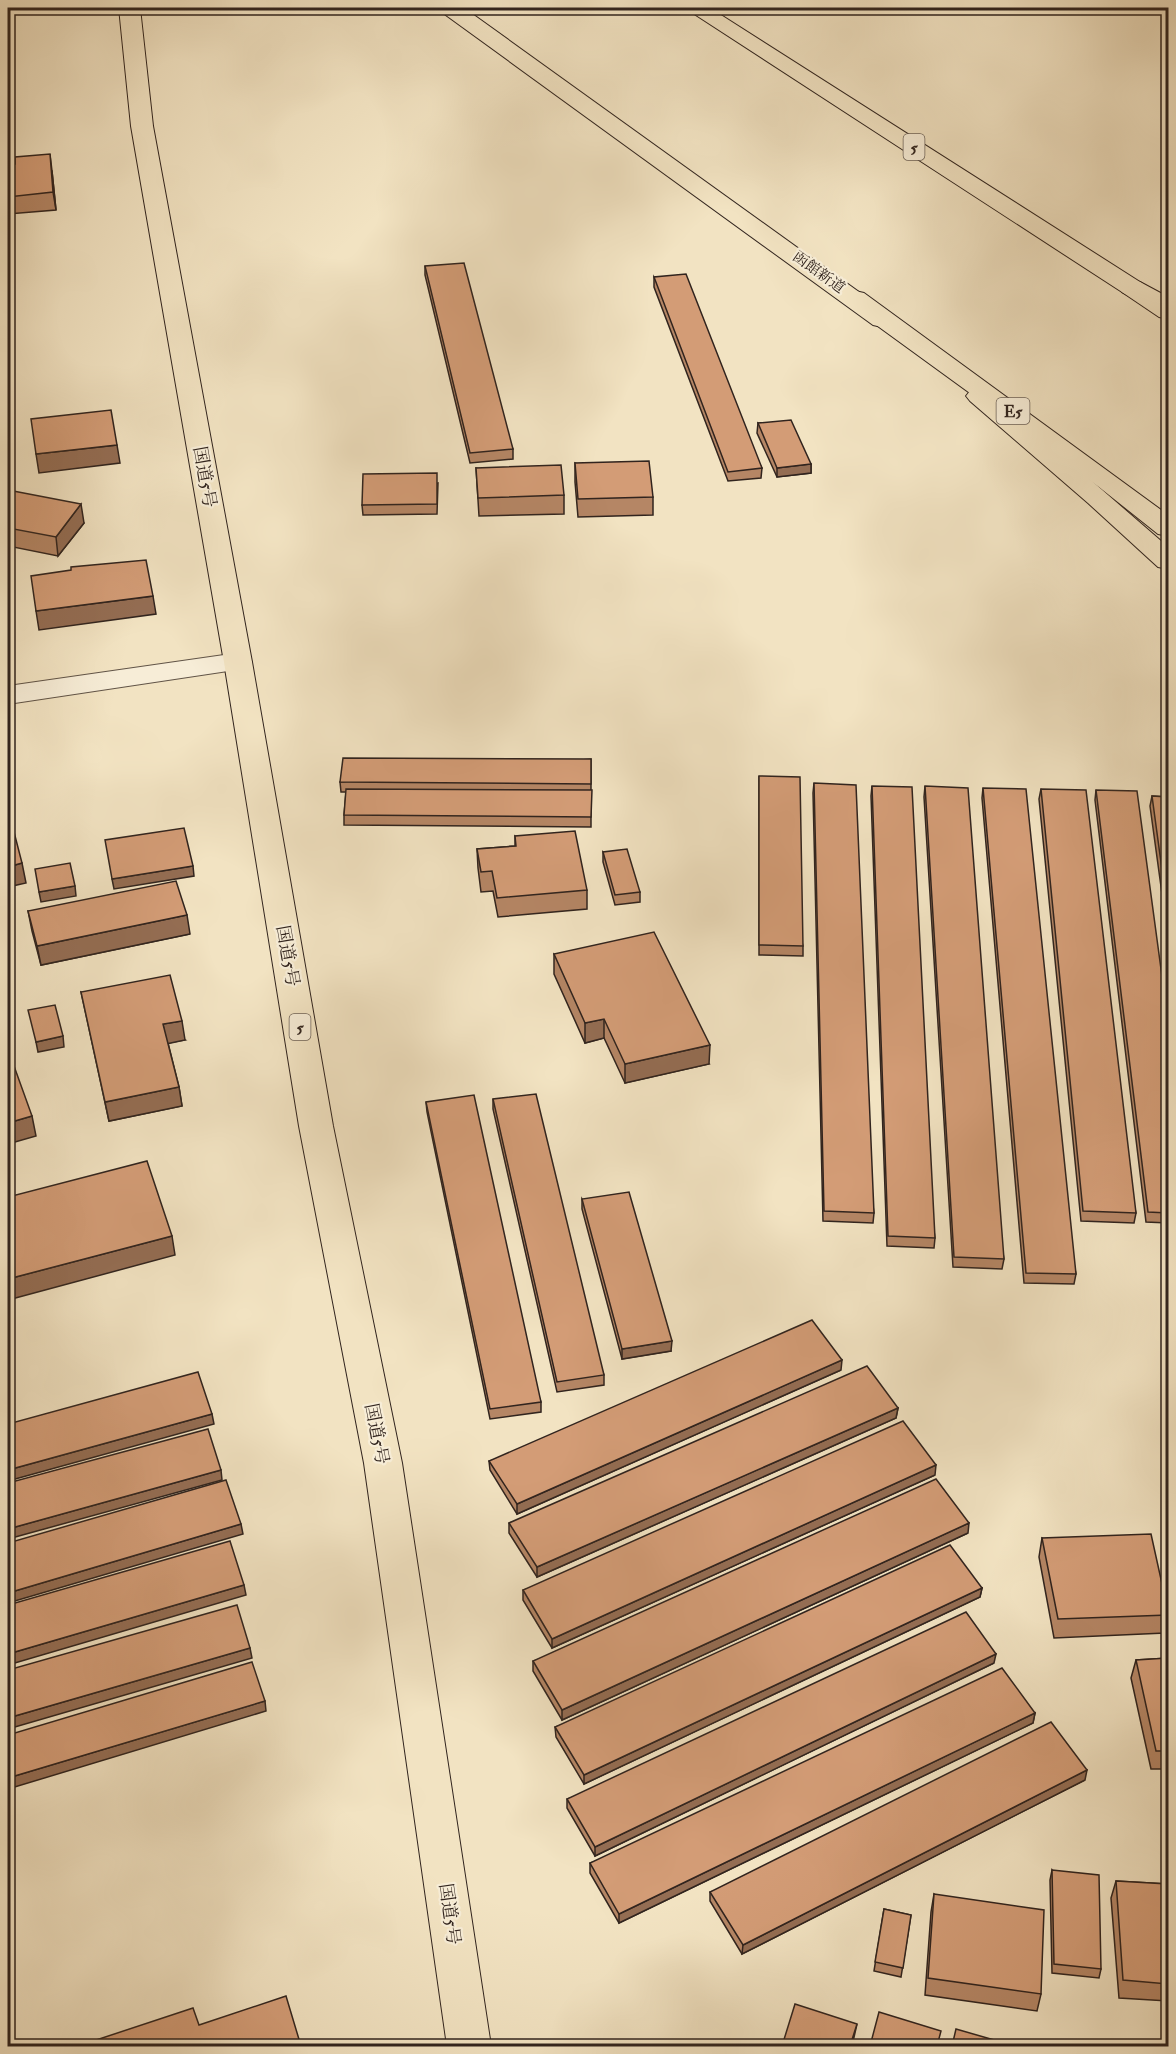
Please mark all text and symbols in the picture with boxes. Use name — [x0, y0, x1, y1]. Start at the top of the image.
road number: 5 — [904, 134, 924, 160]
street label: 函館新道 — [789, 247, 849, 298]
road number: E5 — [996, 398, 1030, 424]
street label: 国道5号 — [188, 445, 221, 510]
street label: 国道5号 — [271, 924, 304, 989]
road number: 5 — [290, 1014, 310, 1040]
street label: 国道5号 — [359, 1402, 394, 1467]
street label: 国道5号 — [434, 1882, 465, 1946]

